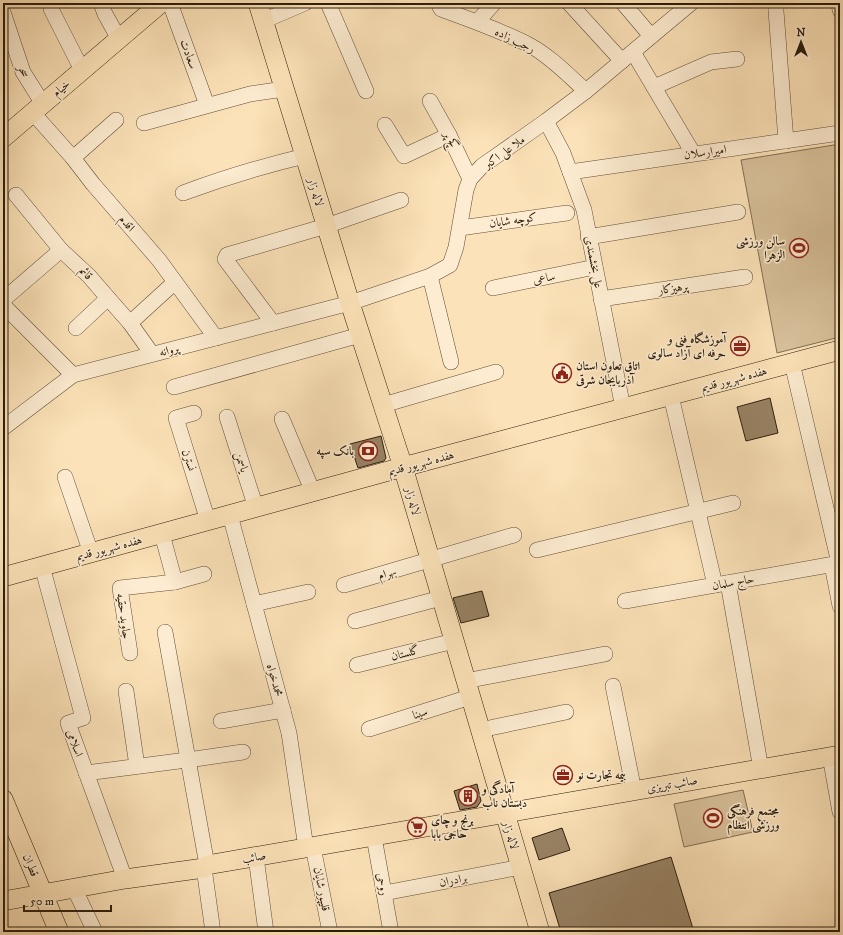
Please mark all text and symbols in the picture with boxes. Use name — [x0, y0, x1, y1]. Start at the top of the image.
north arrow — [781, 22, 821, 62]
street label: رجب زاده — [492, 24, 538, 57]
text: N — [796, 26, 806, 40]
street label: سعادت — [176, 37, 201, 71]
street label: سحر — [13, 61, 33, 80]
street label: خیام — [49, 76, 75, 103]
street label: گچ پر — [437, 127, 462, 153]
street label: ملا علی اکبر — [479, 132, 529, 175]
street label: امیرارسلان — [683, 142, 728, 163]
street label: لاله زار — [304, 175, 327, 209]
street label: کوچه شایان — [488, 210, 538, 232]
street label: اقدم — [113, 212, 138, 237]
place label: سالن ورزشی الزهرا — [736, 234, 785, 263]
street label: علی بخشمندی — [580, 235, 606, 290]
sports icon: سالن ورزشی الزهرا — [788, 237, 810, 259]
street label: قائم — [73, 263, 96, 286]
street label: ساعی — [532, 269, 557, 288]
street label: پرهیزکار — [656, 279, 691, 298]
place label: آموزشگاه فنی و حرفه ای آزاد سالوی — [648, 331, 727, 361]
office icon: آموزشگاه فنی و حرفه ای آزاد سالوی — [729, 335, 751, 357]
street label: پروانه — [158, 340, 182, 360]
place label: اتاق تعاون استان آذربایجان شرقی — [575, 359, 640, 389]
public building icon: اتاق تعاون استان آذربایجان شرقی — [551, 362, 573, 384]
street label: هفده شهریور قدیم — [699, 363, 770, 398]
bank icon: بانک سپه — [357, 440, 379, 462]
place label: بانک سپه — [316, 444, 354, 459]
street label: نسترن — [178, 447, 199, 473]
street label: هفده شهریور قدیم — [386, 447, 457, 482]
street label: یاسمن — [230, 450, 252, 475]
street label: لاله زار — [401, 484, 424, 518]
street label: هفده شهریور قدیم — [74, 532, 145, 567]
street label: بهرام — [376, 564, 399, 586]
street label: حاج سلمان — [711, 571, 756, 597]
street label: جاوید حقیه — [113, 592, 134, 640]
street label: گلستان — [389, 642, 421, 664]
street label: محمدخواه — [263, 662, 286, 698]
street label: سینا — [411, 704, 430, 723]
street label: اسلامی — [63, 727, 87, 759]
office icon: بیمه تجارت نو — [552, 764, 574, 786]
place label: بیمه تجارت نو — [575, 768, 626, 783]
street label: صائب تبریزی — [646, 773, 699, 796]
place label: آمادگی و دبستان ناب — [480, 779, 527, 811]
building icon: آمادگی و دبستان ناب — [457, 785, 479, 807]
place label: مجتمع فرهنگی ورزشی انتظام — [727, 803, 780, 836]
sports icon: مجتمع فرهنگی ورزشی انتظام — [702, 807, 724, 829]
place label: برنج و چای حاجی بابا — [431, 813, 474, 842]
supermarket icon: برنج و چای حاجی بابا — [406, 816, 428, 838]
street label: لاله زار — [499, 818, 522, 852]
street label: صائب — [241, 848, 267, 867]
street label: قطران — [19, 851, 42, 879]
street label: قلیپور شایان — [310, 866, 333, 912]
street label: برادران — [438, 870, 468, 891]
street label: روحی — [373, 872, 392, 897]
scale bar — [24, 887, 111, 913]
text: 50 m — [30, 894, 54, 909]

